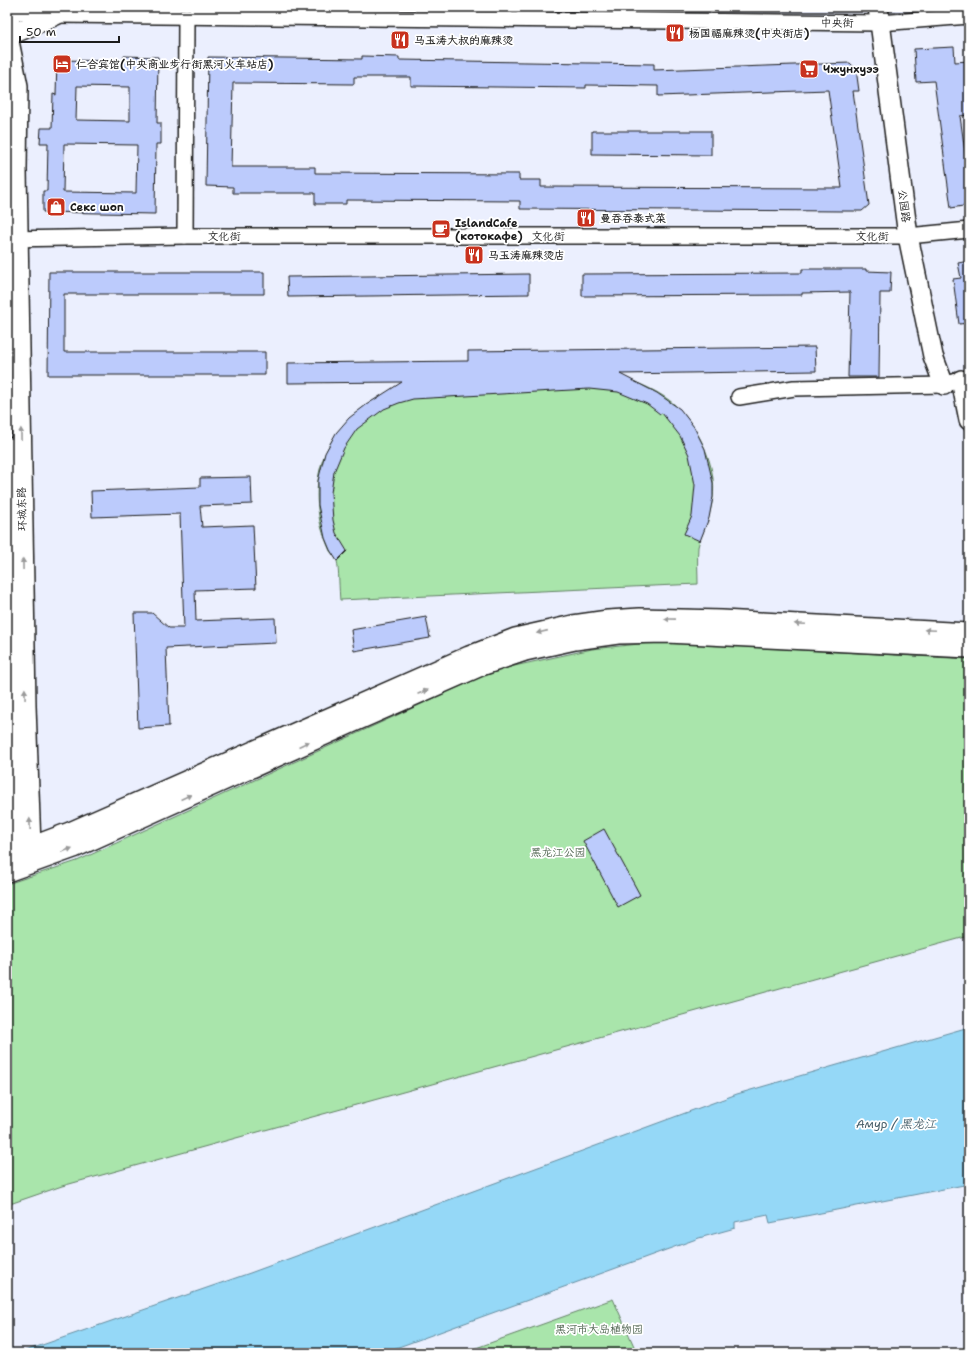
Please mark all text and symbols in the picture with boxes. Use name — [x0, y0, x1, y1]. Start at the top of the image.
street label: 中央街 — [820, 15, 855, 31]
scale bar — [20, 18, 119, 44]
restaurant icon: 杨国福麻辣烫(中央街店) — [664, 22, 686, 44]
text: 50 m — [26, 24, 56, 40]
place label: 杨国福麻辣烫(中央街店) — [689, 26, 810, 41]
restaurant icon: 马玉涛大叔的麻辣烫 — [389, 29, 411, 51]
place label: 马玉涛大叔的麻辣烫 — [414, 33, 513, 48]
hotel icon: 仁合宾馆(中央商业步行街黑河火车站店) — [51, 53, 73, 75]
place label: 仁合宾馆(中央商业步行街黑河火车站店) — [76, 57, 274, 72]
supermarket icon: Чжунхуээ — [798, 58, 820, 80]
place label: Чжунхуээ — [823, 62, 879, 77]
street label: 公园路 — [895, 189, 913, 223]
shop icon: Секс шоп — [45, 196, 67, 218]
place label: Секс шоп — [70, 200, 124, 215]
restaurant icon: 曼吞吞泰式菜 — [575, 207, 597, 229]
place label: 曼吞吞泰式菜 — [600, 211, 666, 226]
place label: IslandCafe (котокафе) — [455, 216, 523, 244]
cafe icon: IslandCafe (котокафе) — [430, 218, 452, 240]
street label: 文化街 — [208, 229, 241, 244]
street label: 文化街 — [532, 229, 565, 244]
street label: 文化街 — [856, 229, 889, 244]
restaurant icon: 马玉涛麻辣烫店 — [463, 244, 485, 266]
place label: 马玉涛麻辣烫店 — [488, 248, 565, 263]
one-way arrow — [18, 427, 24, 440]
street label: 环城东路 — [14, 487, 30, 531]
one-way arrow — [20, 557, 26, 570]
one-way arrow — [663, 616, 676, 622]
one-way arrow — [794, 621, 806, 628]
one-way arrow — [924, 627, 936, 634]
one-way arrow — [535, 630, 548, 636]
one-way arrow — [22, 688, 29, 700]
one-way arrow — [417, 688, 429, 695]
one-way arrow — [298, 741, 310, 747]
one-way arrow — [180, 794, 192, 800]
one-way arrow — [27, 817, 33, 830]
park label: 黑龙江公园 — [531, 845, 586, 860]
one-way arrow — [61, 847, 73, 853]
water label: Амур / 黑龙江 — [856, 1116, 937, 1132]
park label: 黑河市大岛植物园 — [555, 1322, 643, 1337]

